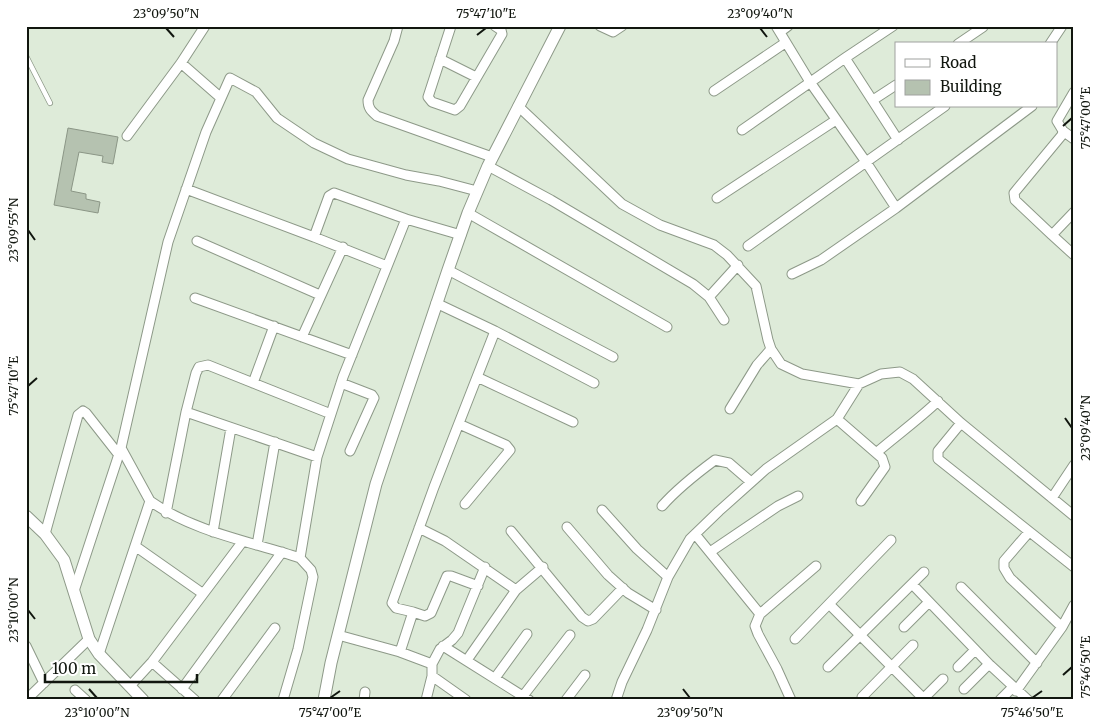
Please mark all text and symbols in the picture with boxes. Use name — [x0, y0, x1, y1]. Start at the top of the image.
text: 23°09'50"N — [133, 6, 200, 21]
text: 75°47'10"E — [456, 6, 516, 21]
text: 23°09'40"N — [727, 6, 794, 21]
legend — [895, 42, 1058, 108]
text: Road — [940, 53, 976, 72]
text: Building — [940, 77, 1002, 96]
text: 75°47'00"E — [1078, 86, 1093, 149]
text: 23°09'55"N — [6, 197, 21, 262]
text: 75°47'10"E — [6, 356, 21, 416]
text: 23°09'40"N — [1078, 394, 1093, 461]
text: 23°10'00"N — [6, 577, 21, 642]
text: 75°46'50"E — [1078, 635, 1093, 698]
scale bar — [45, 651, 198, 683]
text: 100 m — [52, 659, 96, 678]
text: 23°10'00"N — [65, 705, 130, 720]
text: 75°47'00"E — [299, 705, 362, 720]
text: 23°09'50"N — [657, 705, 724, 720]
text: 75°46'50"E — [1001, 705, 1064, 720]

